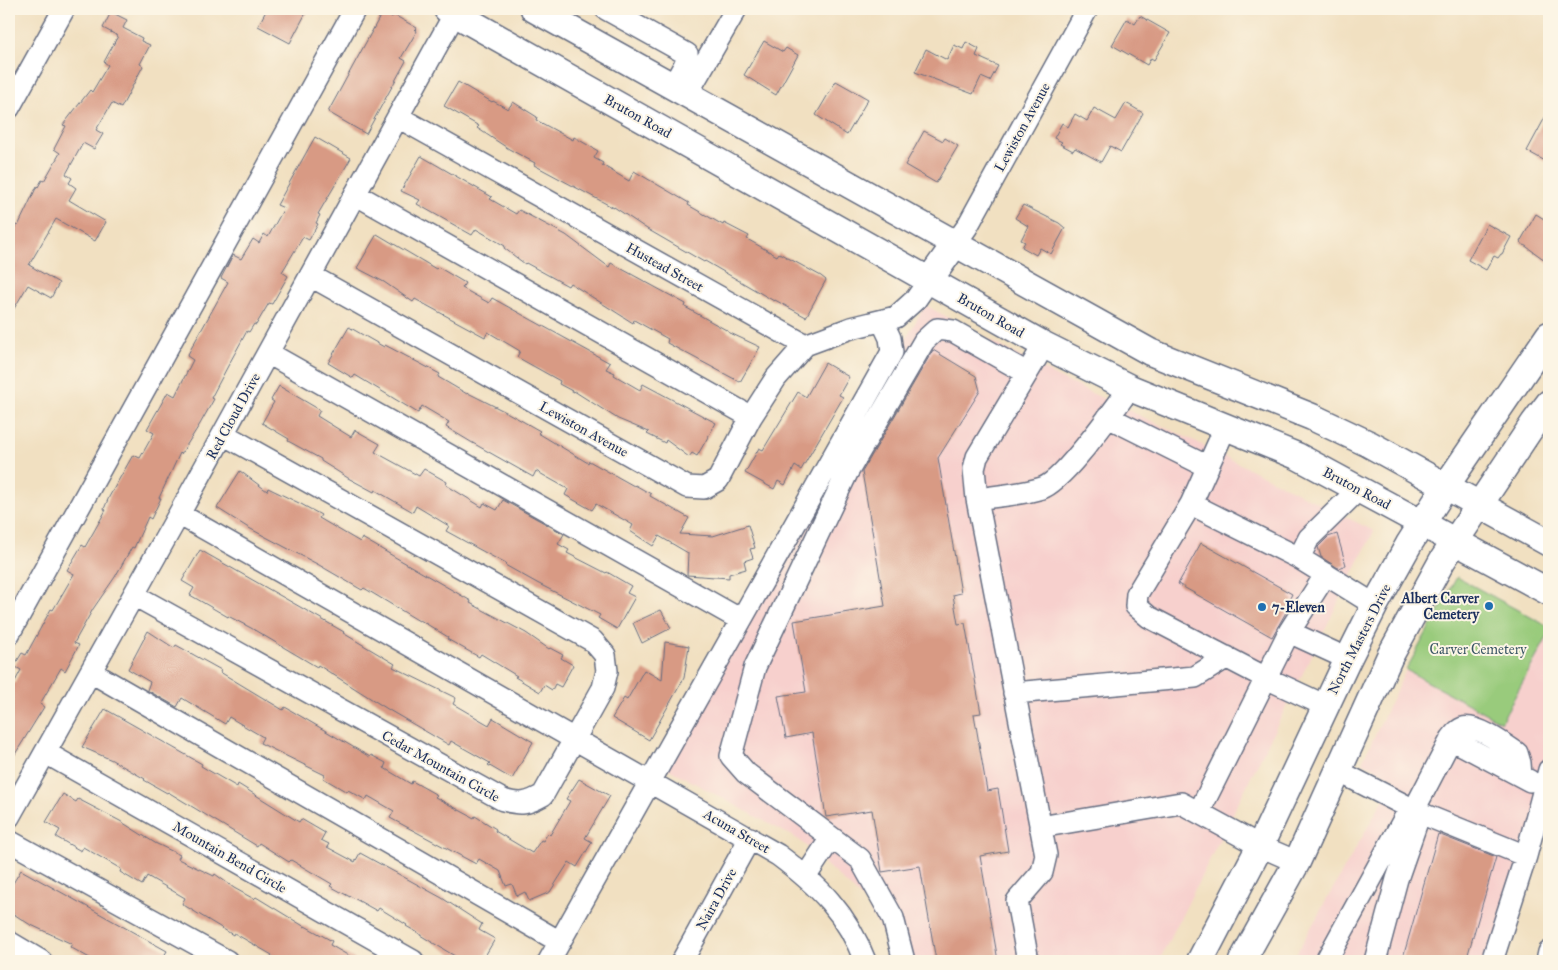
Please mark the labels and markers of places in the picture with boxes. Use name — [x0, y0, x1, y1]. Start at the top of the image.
place label: Albert Carver Cemetery — [1400, 590, 1480, 624]
place label: 7-Eleven — [1272, 599, 1325, 616]
marker: Albert Carver Cemetery — [1483, 600, 1495, 612]
marker: 7-Eleven — [1256, 601, 1268, 613]

